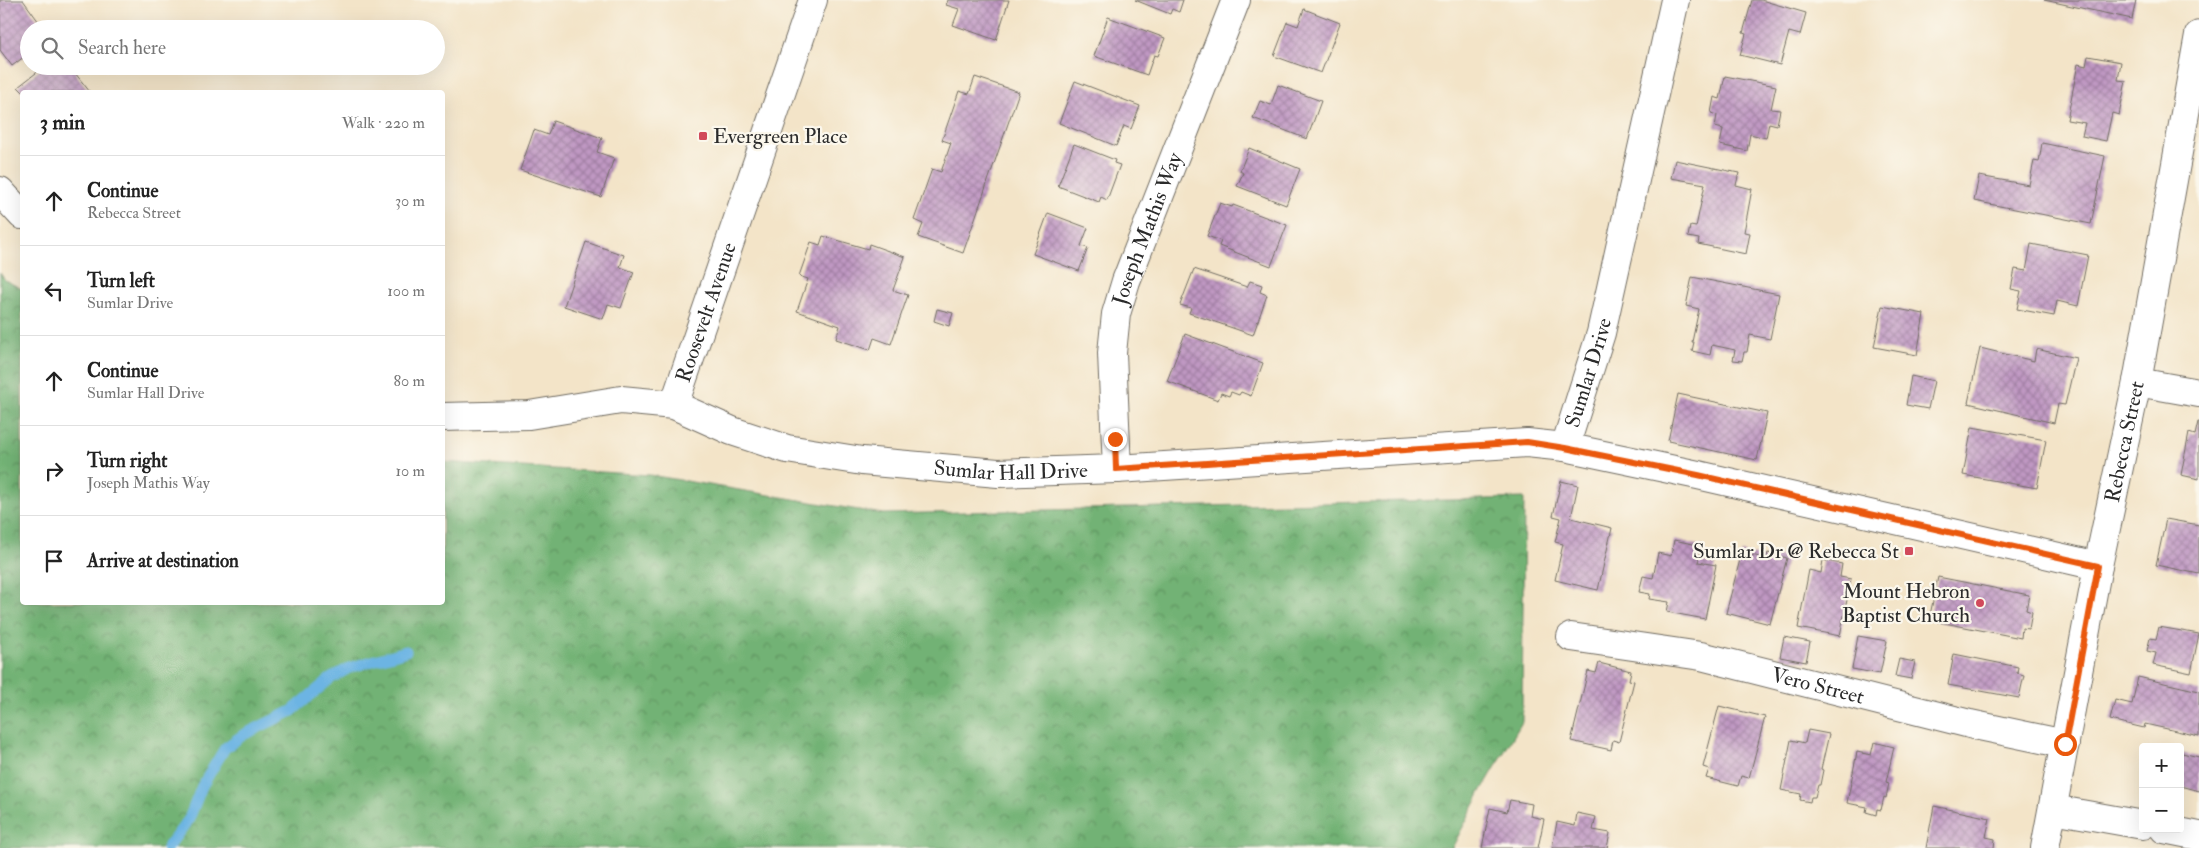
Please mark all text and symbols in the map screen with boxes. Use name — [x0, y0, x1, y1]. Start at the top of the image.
search box — [20, 20, 445, 75]
icon: search — [38, 34, 66, 62]
text: Search here — [78, 36, 166, 60]
text: 3 min — [40, 109, 85, 136]
text: Walk · 220 m — [342, 113, 425, 133]
place label: Evergreen Place — [713, 123, 848, 150]
marker: Evergreen Place — [697, 130, 709, 142]
street label: Joseph Mathis Way — [1106, 148, 1189, 309]
text: Continue — [87, 179, 158, 203]
icon: ahead — [40, 187, 68, 215]
text: 30 m — [395, 191, 425, 211]
text: Rebecca Street — [87, 203, 181, 223]
street label: Roosevelt Avenue — [669, 239, 742, 386]
text: Turn left — [87, 269, 155, 293]
icon: left — [40, 277, 68, 305]
text: 100 m — [387, 281, 425, 301]
text: Sumlar Drive — [87, 293, 173, 313]
street label: Sumlar Drive — [1559, 315, 1617, 431]
text: Continue — [87, 359, 158, 383]
icon: ahead — [40, 367, 68, 395]
text: 80 m — [394, 371, 425, 391]
street label: Rebecca Street — [2098, 378, 2150, 505]
text: Sumlar Hall Drive — [87, 383, 204, 403]
route end — [1104, 428, 1127, 451]
text: Turn right — [87, 449, 167, 473]
street label: Sumlar Hall Drive — [933, 454, 1088, 486]
icon: right — [40, 457, 68, 485]
text: 10 m — [395, 461, 425, 481]
text: Joseph Mathis Way — [87, 473, 210, 493]
place label: Sumlar Dr @ Rebecca St — [1693, 538, 1899, 565]
marker: Sumlar Dr @ Rebecca St — [1903, 545, 1915, 557]
icon: arrive — [40, 547, 68, 575]
text: Arrive at destination — [87, 549, 239, 573]
place label: Mount Hebron Baptist Church — [1842, 578, 1970, 629]
marker: Mount Hebron Baptist Church — [1974, 597, 1986, 609]
street label: Vero Street — [1769, 661, 1867, 710]
route start — [2054, 733, 2077, 756]
map controls — [2139, 743, 2184, 833]
button: + — [2139, 743, 2184, 788]
button: − — [2139, 788, 2184, 833]

